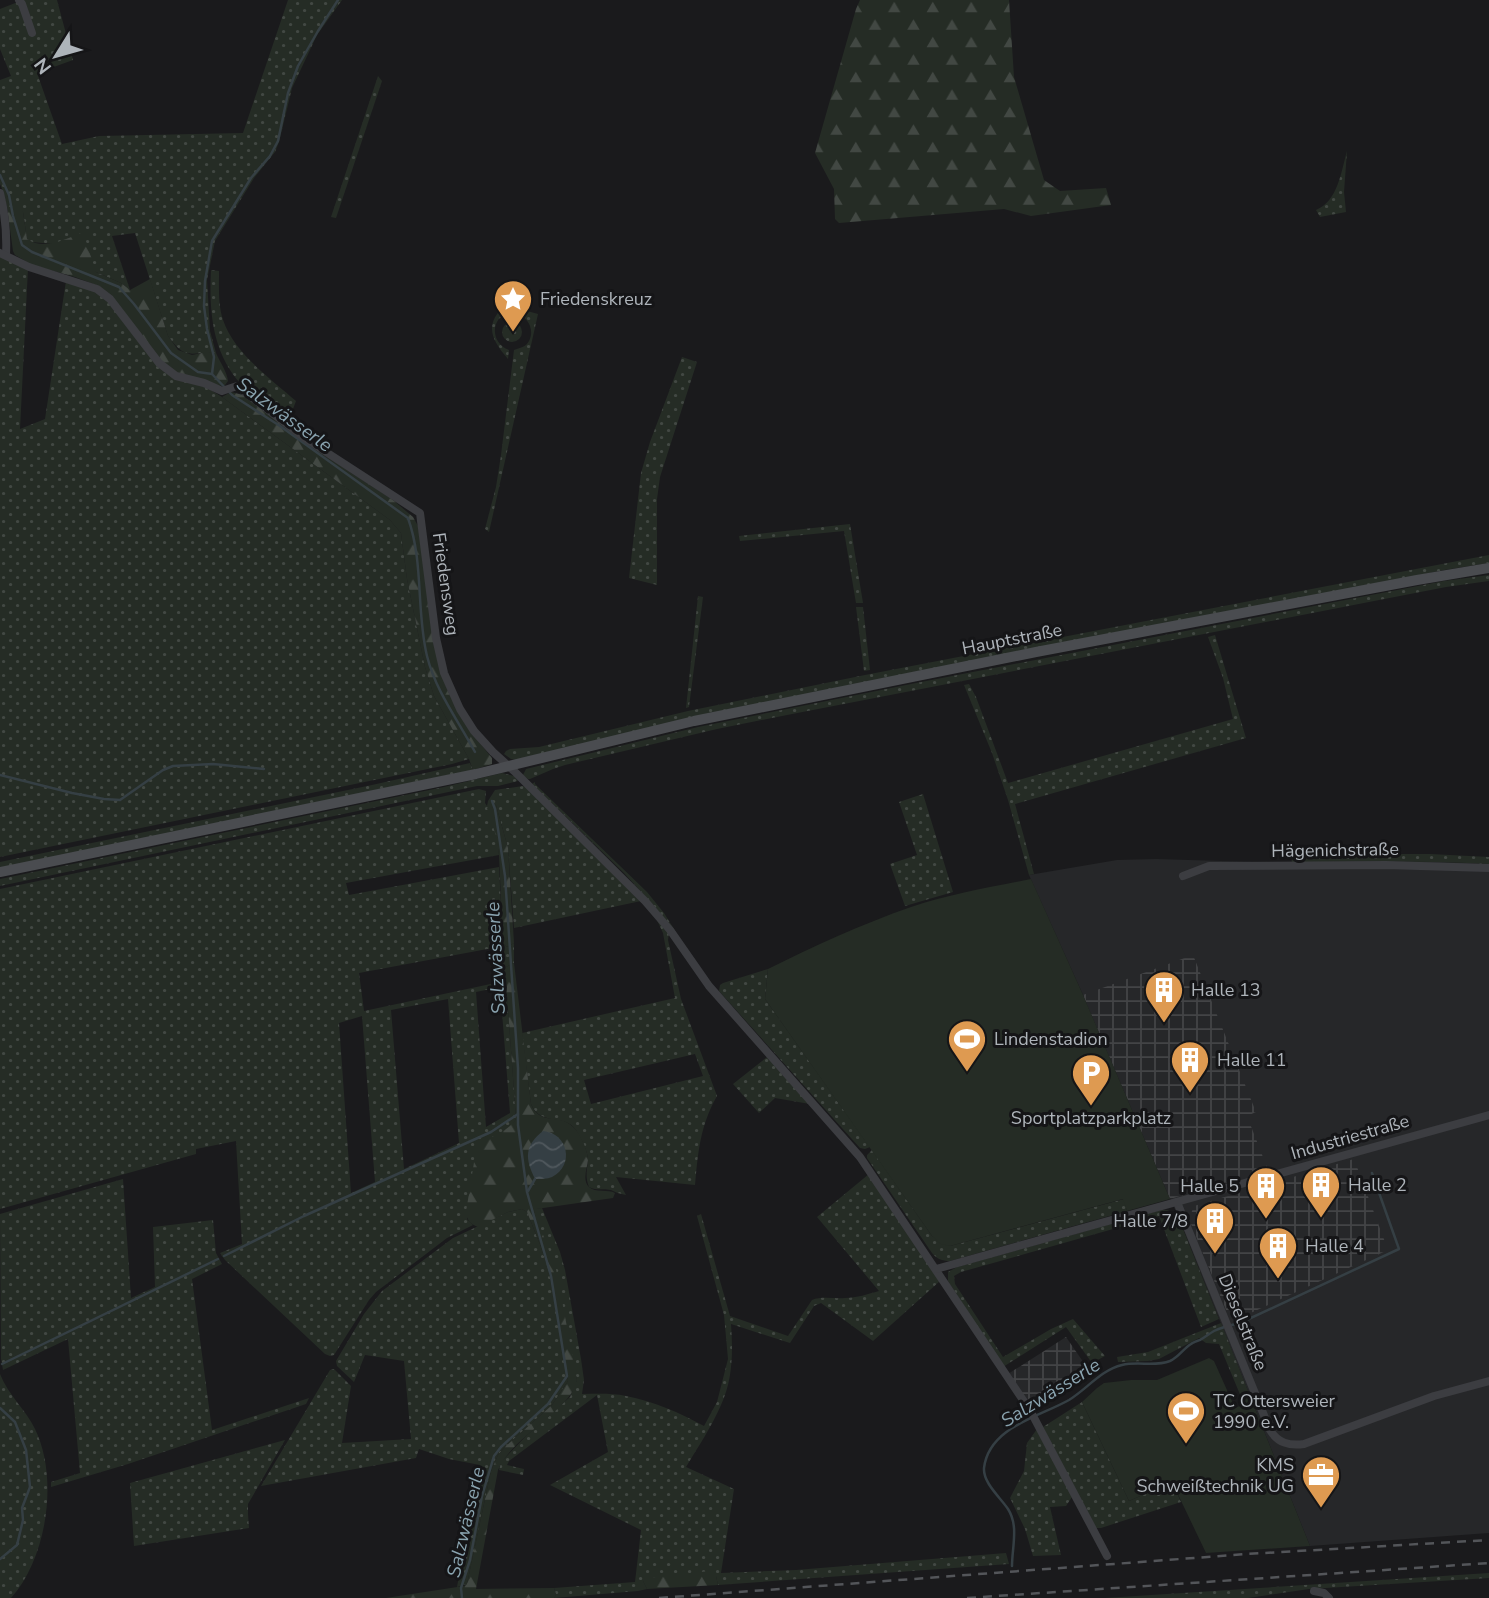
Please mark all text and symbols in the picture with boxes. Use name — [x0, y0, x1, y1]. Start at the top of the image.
north arrow — [21, 21, 91, 91]
text: N — [29, 52, 58, 79]
place icon: Friedenskreuz — [492, 278, 534, 333]
place label: Friedenskreuz — [540, 287, 652, 311]
water label: Salzwässerle — [231, 371, 338, 458]
street label: Friedensweg — [427, 531, 465, 637]
street label: Hauptstraße — [960, 618, 1064, 660]
street label: Hägenichstraße — [1271, 837, 1399, 863]
water label: Salzwässerle — [480, 901, 512, 1015]
building icon: Halle 13 — [1143, 969, 1185, 1024]
place label: Halle 13 — [1191, 978, 1261, 1002]
sports icon: Lindenstadion — [946, 1018, 988, 1073]
place label: Lindenstadion — [994, 1027, 1108, 1051]
building icon: Halle 11 — [1169, 1039, 1211, 1094]
place label: Halle 11 — [1217, 1048, 1287, 1072]
parking icon: Sportplatzparkplatz — [1070, 1052, 1112, 1107]
place label: Sportplatzparkplatz — [1011, 1106, 1171, 1130]
street label: Industriestraße — [1288, 1109, 1412, 1165]
building icon: Halle 2 — [1300, 1164, 1342, 1219]
building icon: Halle 5 — [1245, 1165, 1287, 1220]
place label: Halle 2 — [1348, 1173, 1407, 1197]
place label: Halle 5 — [1180, 1174, 1239, 1198]
building icon: Halle 7/8 — [1194, 1200, 1236, 1255]
place label: Halle 7/8 — [1113, 1209, 1188, 1233]
building icon: Halle 4 — [1257, 1225, 1299, 1280]
place label: Halle 4 — [1305, 1234, 1364, 1258]
street label: Dieselstraße — [1213, 1270, 1273, 1374]
water label: Salzwässerle — [996, 1352, 1105, 1434]
place label: TC Ottersweier 1990 e.V. — [1213, 1389, 1336, 1434]
sports icon: TC Ottersweier 1990 e.V. — [1165, 1390, 1207, 1445]
place label: KMS Schweißtechnik UG — [1136, 1453, 1294, 1498]
office icon: KMS Schweißtechnik UG — [1300, 1454, 1342, 1509]
water label: Salzwässerle — [441, 1464, 491, 1580]

